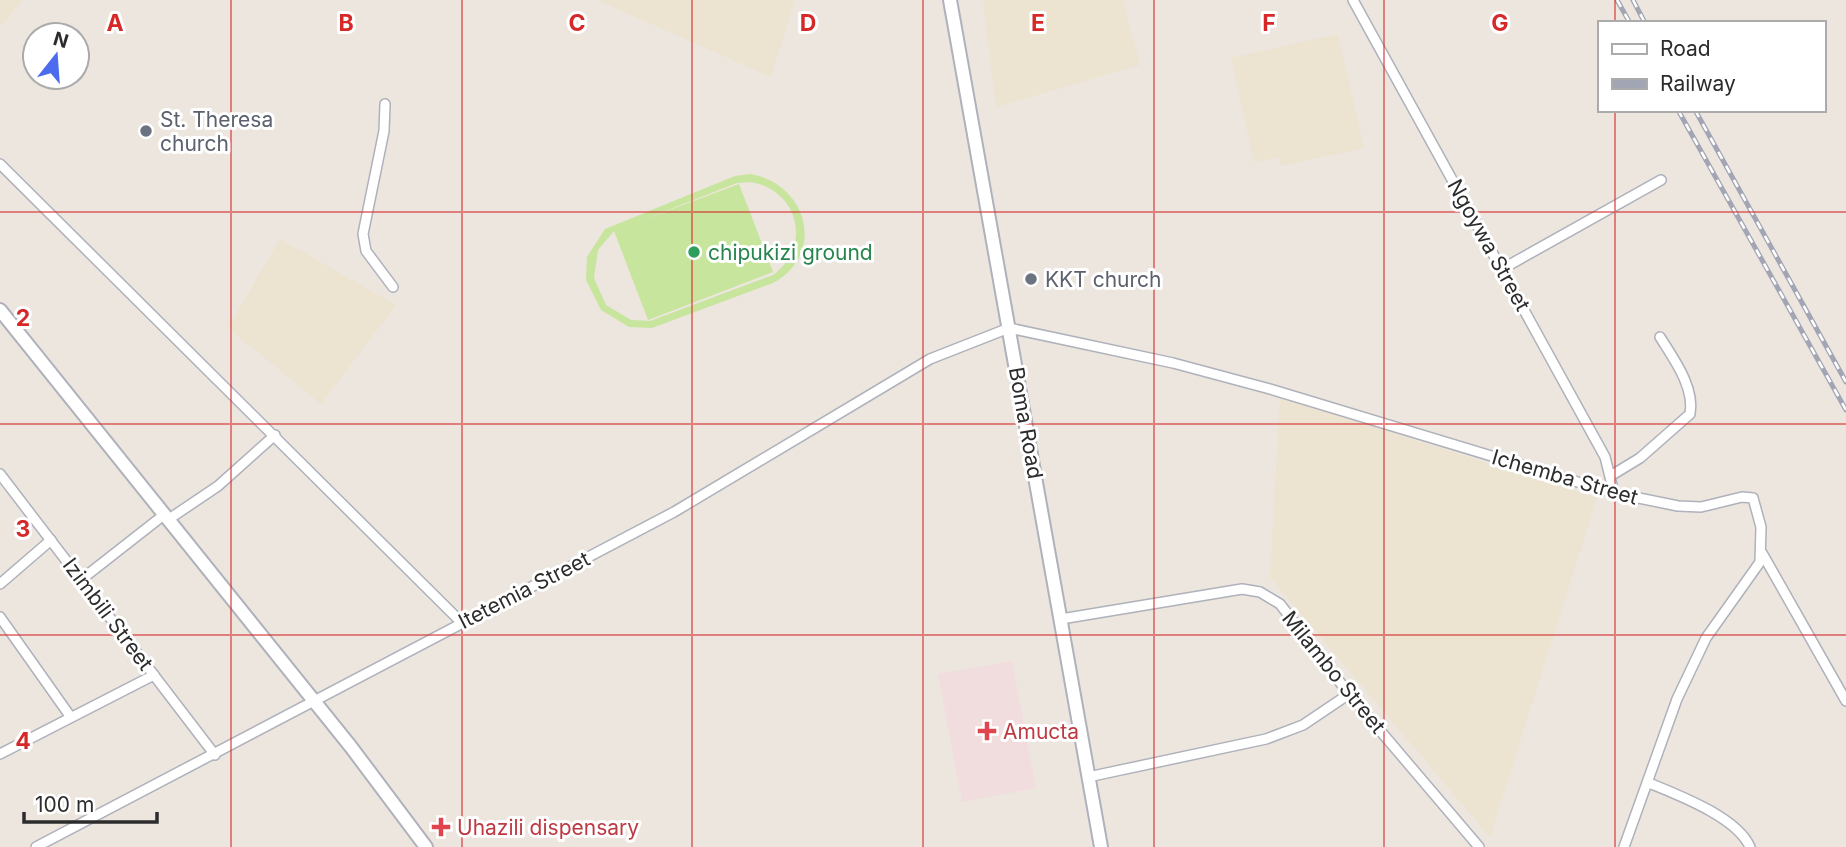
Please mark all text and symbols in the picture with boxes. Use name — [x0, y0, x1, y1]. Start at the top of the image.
text: A — [106, 9, 124, 37]
text: B — [338, 9, 354, 37]
text: C — [568, 9, 586, 37]
text: D — [800, 9, 816, 37]
text: E — [1031, 9, 1045, 37]
text: F — [1262, 9, 1276, 37]
text: G — [1491, 9, 1509, 37]
north arrow — [21, 21, 91, 91]
legend — [1598, 21, 1825, 112]
text: N — [51, 27, 71, 53]
text: Road — [1660, 36, 1711, 61]
text: Railway — [1660, 71, 1736, 96]
place label: St. Theresa church — [160, 107, 273, 156]
marker: St. Theresa church — [138, 123, 154, 139]
street label: Ngoywa Street — [1442, 175, 1536, 315]
place label: chipukizi ground — [708, 240, 873, 265]
marker: chipukizi ground — [686, 244, 702, 260]
place label: KKT church — [1045, 267, 1161, 292]
marker: KKT church — [1023, 271, 1039, 287]
text: 2 — [16, 304, 30, 332]
street label: Boma Road — [1004, 365, 1048, 481]
street label: Ichemba Street — [1489, 444, 1641, 510]
text: 3 — [16, 515, 30, 543]
street label: Itetemia Street — [454, 546, 594, 634]
street label: Izimbili Street — [58, 553, 158, 675]
street label: Milambo Street — [1277, 606, 1391, 738]
place label: Amucta — [1003, 719, 1079, 744]
marker: Amucta — [977, 721, 997, 741]
text: 4 — [15, 727, 31, 755]
scale bar — [24, 780, 158, 824]
text: 100 m — [35, 792, 94, 817]
place label: Uhazili dispensary — [457, 815, 639, 840]
marker: Uhazili dispensary — [431, 817, 451, 837]

